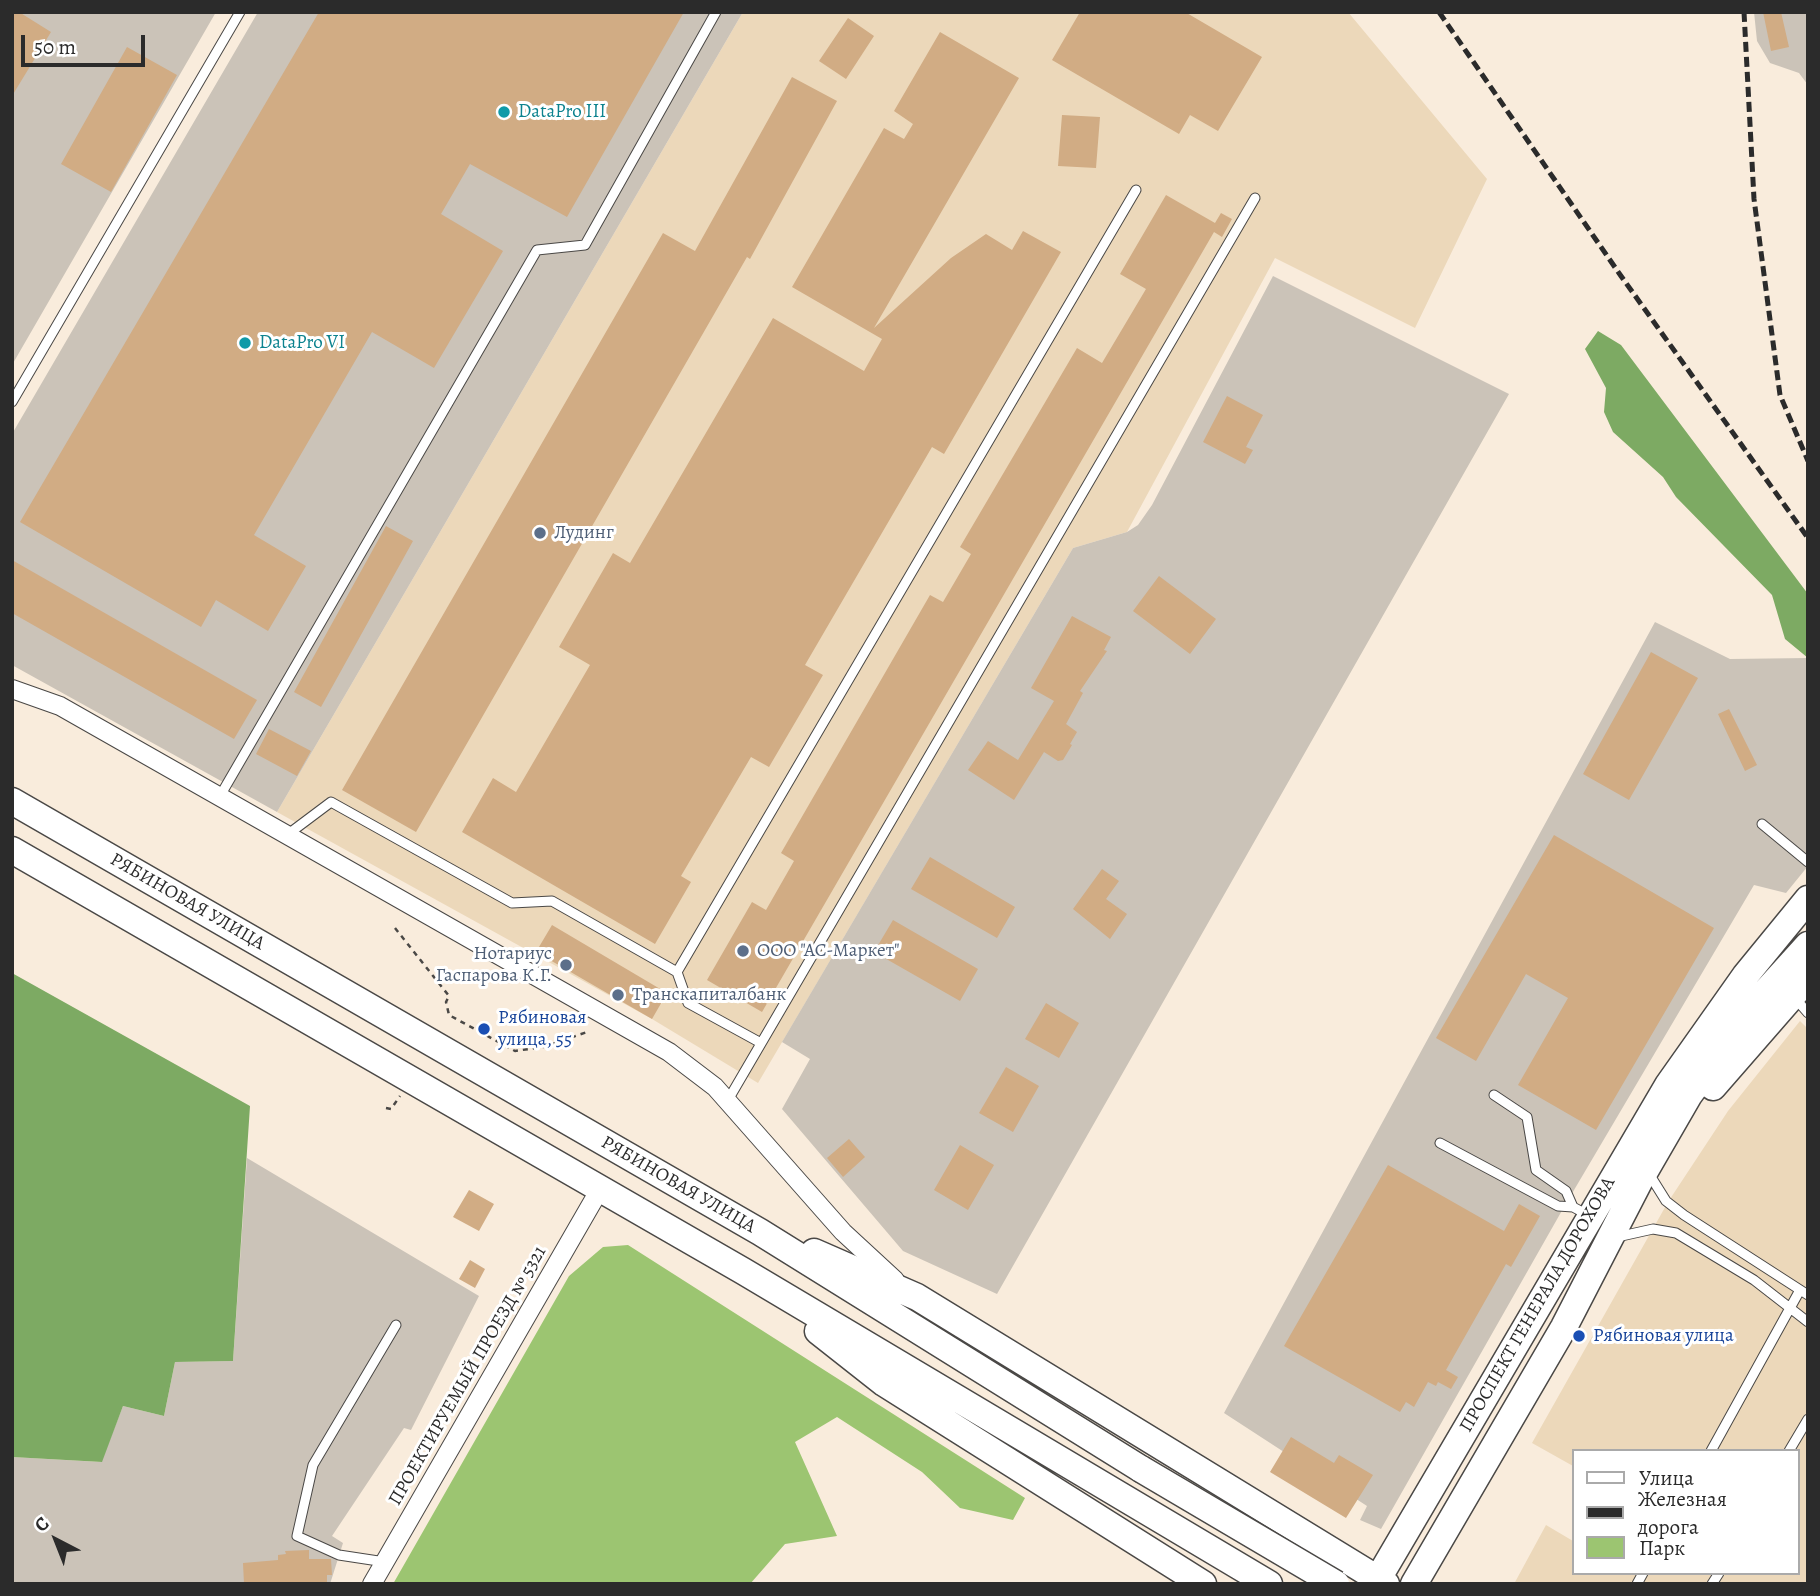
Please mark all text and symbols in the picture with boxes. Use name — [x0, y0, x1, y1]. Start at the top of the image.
scale bar — [24, 21, 149, 65]
text: 50 m — [34, 33, 76, 61]
place label: DataPro III — [518, 101, 606, 123]
marker: DataPro III — [496, 104, 512, 120]
place label: DataPro VI — [259, 332, 345, 354]
marker: DataPro VI — [237, 335, 253, 351]
place label: Лудинг — [554, 522, 614, 544]
marker: Лудинг — [532, 525, 548, 541]
street label: РЯБИНОВАЯ УЛИЦА — [106, 848, 268, 956]
place label: ООО "АС-Маркет" — [757, 940, 900, 962]
place label: Нотариус Гаспарова К.Г. — [436, 943, 552, 987]
marker: ООО "АС-Маркет" — [735, 943, 751, 959]
marker: Нотариус Гаспарова К.Г. — [558, 957, 574, 973]
place label: Транскапиталбанк — [632, 984, 786, 1006]
marker: Транскапиталбанк — [610, 987, 626, 1003]
place label: Рябиновая улица, 55 — [498, 1007, 586, 1051]
marker: Рябиновая улица, 55 — [476, 1021, 492, 1037]
street label: РЯБИНОВАЯ УЛИЦА — [597, 1131, 759, 1239]
street label: ПРОСПЕКТ ГЕНЕРАЛА ДОРОХОВА — [1455, 1173, 1621, 1437]
street label: ПРОЕКТИРУЕМЫЙ ПРОЕЗД № 5321 — [384, 1242, 552, 1510]
place label: Рябиновая улица — [1593, 1325, 1734, 1347]
marker: Рябиновая улица — [1571, 1328, 1587, 1344]
legend — [1572, 1449, 1799, 1575]
text: Улица — [1639, 1464, 1694, 1492]
text: Железная дорога — [1638, 1485, 1727, 1541]
north arrow — [21, 1505, 91, 1575]
text: С — [29, 1511, 55, 1538]
text: Парк — [1639, 1534, 1685, 1562]

